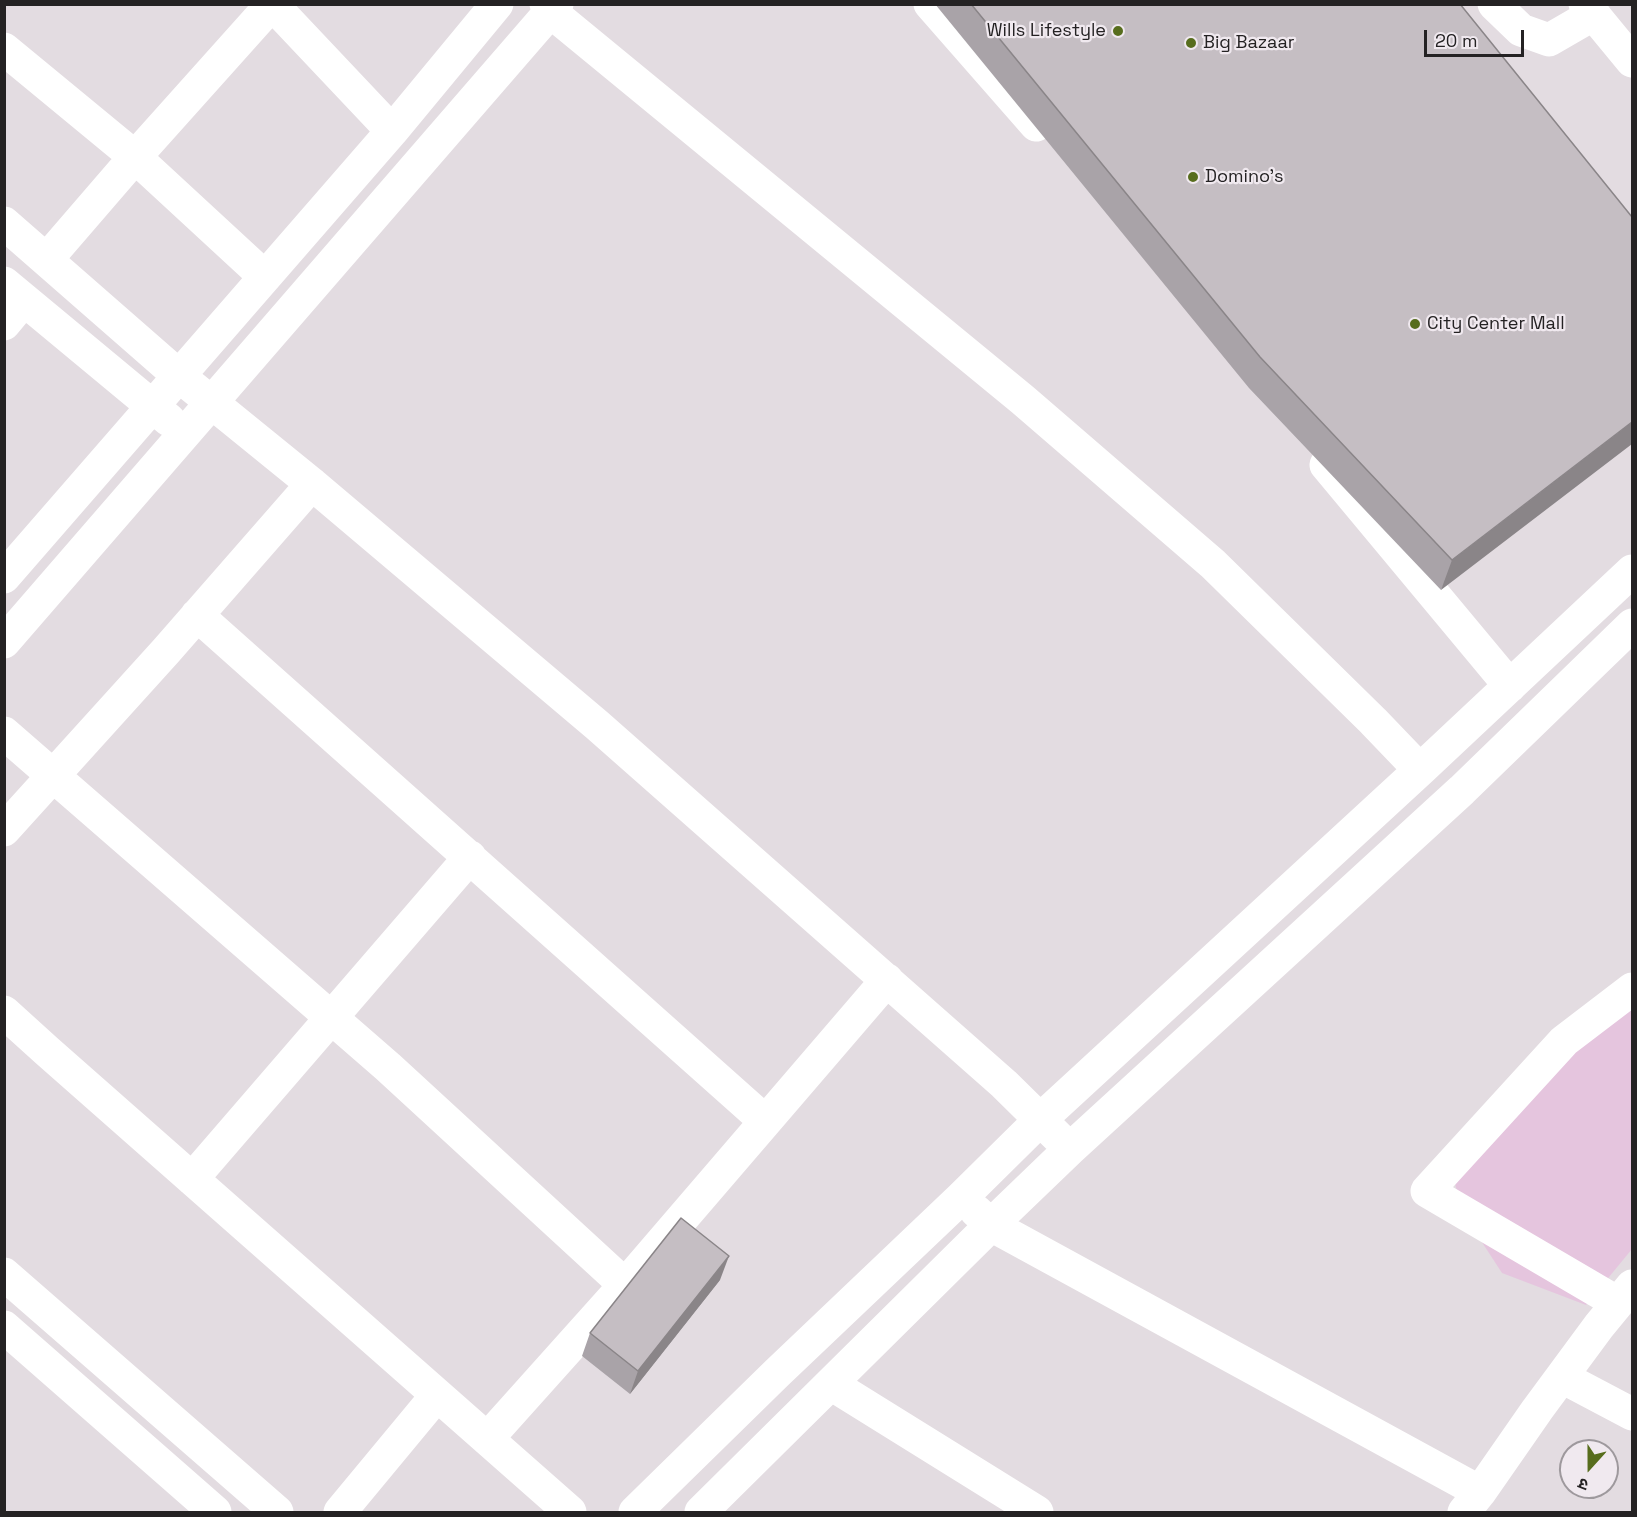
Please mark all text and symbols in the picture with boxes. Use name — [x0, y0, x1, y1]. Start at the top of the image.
scale bar — [1427, 18, 1528, 56]
place label: Wills Lifestyle — [987, 20, 1106, 42]
marker: Wills Lifestyle — [1111, 24, 1125, 38]
text: 20 m — [1435, 29, 1478, 52]
place label: Big Bazaar — [1203, 32, 1295, 54]
marker: Big Bazaar — [1184, 36, 1198, 50]
place label: Domino's — [1205, 166, 1283, 188]
marker: Domino's — [1186, 170, 1200, 184]
place label: City Center Mall — [1427, 313, 1565, 335]
marker: City Center Mall — [1408, 317, 1422, 331]
north arrow — [1559, 1439, 1619, 1499]
text: उ — [1575, 1473, 1591, 1496]

